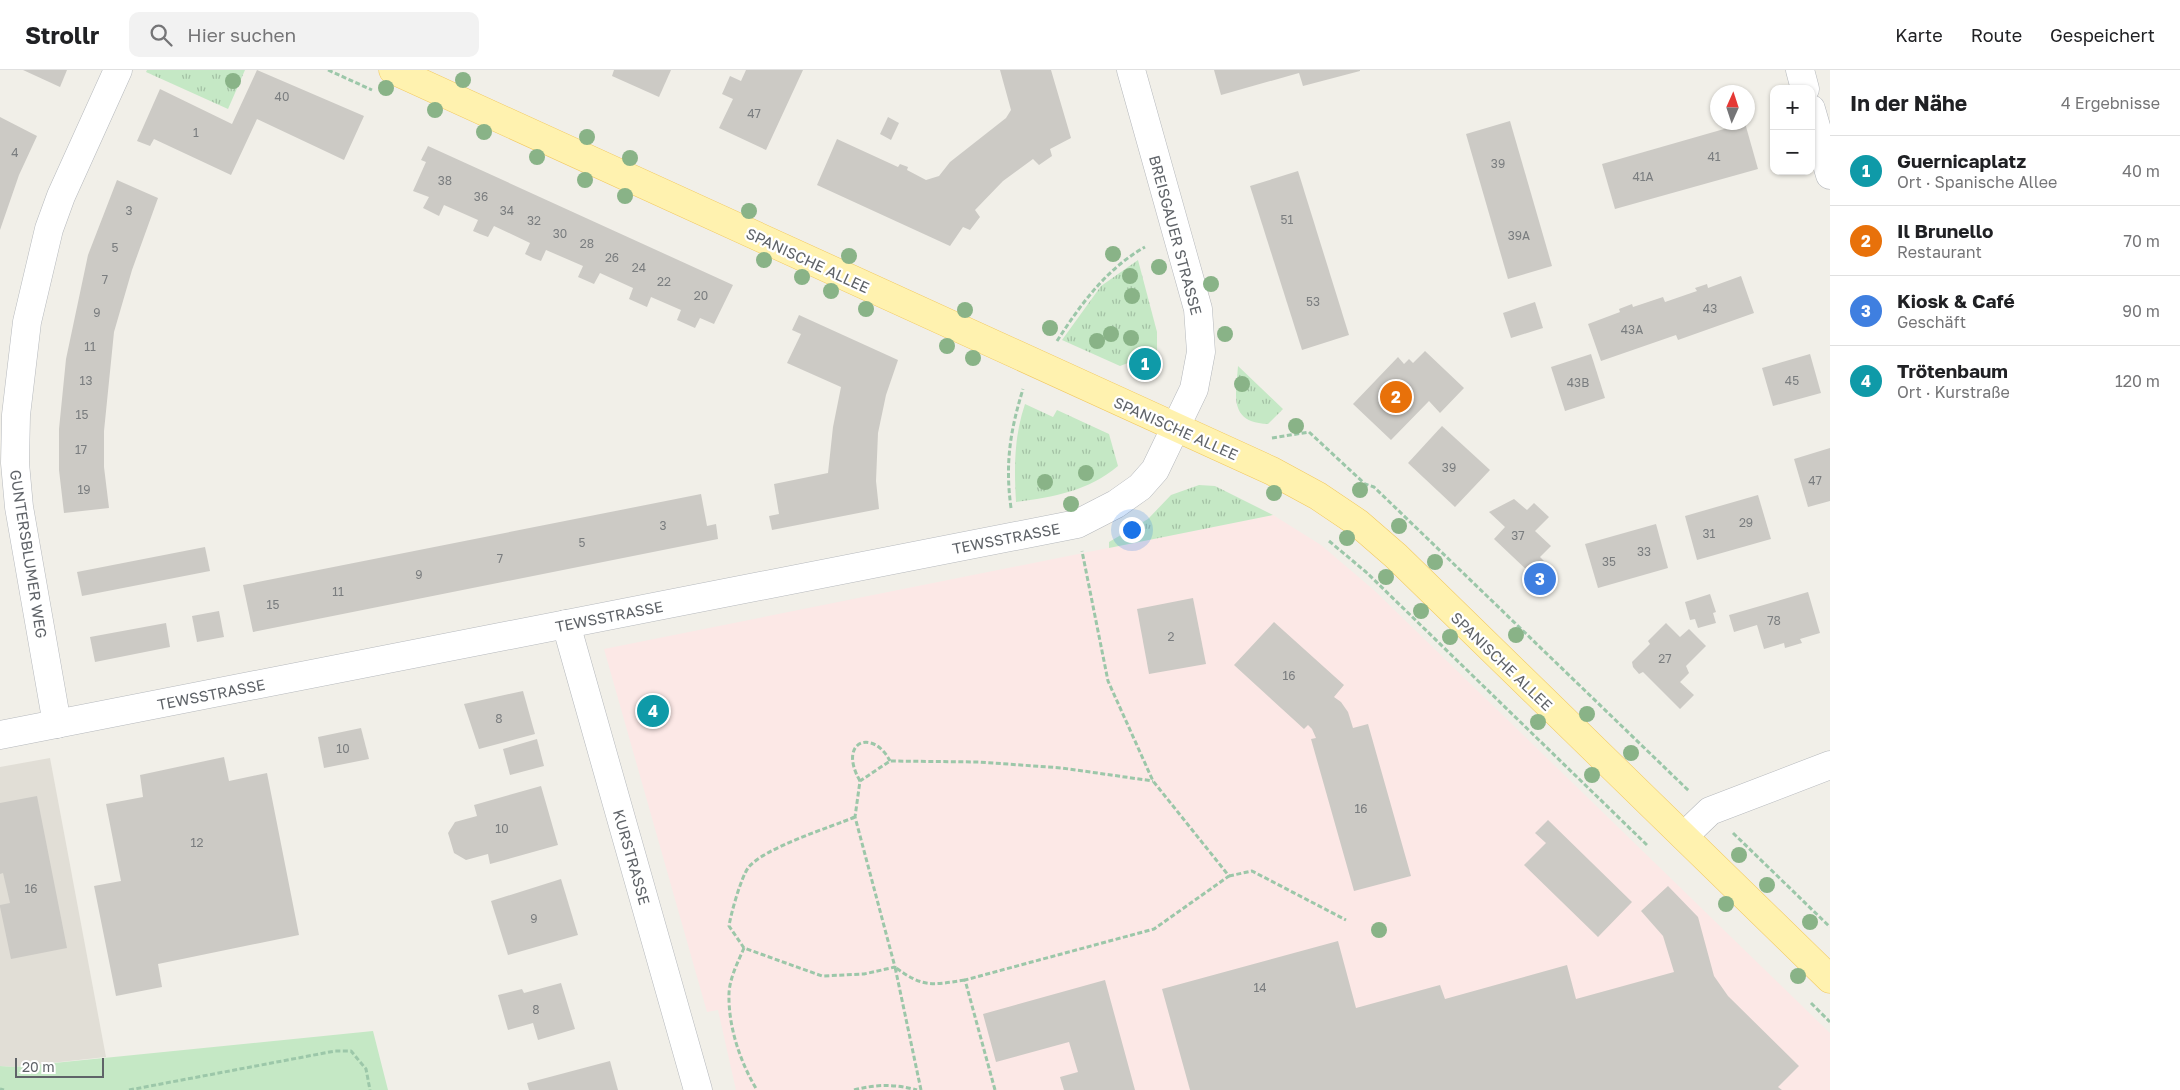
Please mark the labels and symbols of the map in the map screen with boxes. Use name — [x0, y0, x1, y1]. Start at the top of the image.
north arrow — [1710, 85, 1755, 130]
house number: 40 — [275, 89, 289, 104]
house number: 47 — [747, 106, 761, 121]
house number: 1 — [193, 125, 199, 140]
house number: 4 — [11, 145, 19, 160]
house number: 41 — [1707, 149, 1721, 164]
street label: BREISGAUER STRASSE — [1146, 153, 1206, 317]
house number: 39 — [1491, 156, 1505, 171]
house number: 41A — [1632, 169, 1654, 184]
house number: 38 — [438, 173, 452, 188]
house number: 36 — [474, 189, 488, 204]
house number: 3 — [125, 203, 133, 218]
house number: 34 — [500, 203, 514, 218]
house number: 51 — [1281, 212, 1294, 227]
house number: 32 — [527, 213, 541, 228]
street label: SPANISCHE ALLEE — [744, 224, 872, 296]
house number: 30 — [553, 226, 567, 241]
house number: 39A — [1508, 228, 1530, 243]
house number: 28 — [580, 236, 594, 251]
house number: 5 — [112, 240, 119, 255]
house number: 26 — [605, 250, 619, 265]
house number: 24 — [632, 260, 646, 275]
house number: 7 — [102, 272, 108, 287]
house number: 22 — [657, 274, 671, 289]
house number: 20 — [694, 288, 708, 303]
house number: 53 — [1306, 294, 1320, 309]
house number: 43 — [1703, 301, 1717, 316]
house number: 9 — [93, 305, 101, 320]
house number: 43A — [1621, 322, 1643, 337]
house number: 11 — [84, 339, 96, 354]
pin: 1 — [1129, 345, 1161, 383]
house number: 13 — [80, 373, 92, 388]
house number: 45 — [1785, 373, 1799, 388]
house number: 43B — [1567, 375, 1589, 390]
pin: 2 — [1380, 378, 1412, 416]
street label: SPANISCHE ALLEE — [1111, 393, 1241, 463]
house number: 15 — [76, 407, 88, 422]
house number: 17 — [75, 442, 87, 457]
house number: 39 — [1442, 460, 1456, 475]
street label: GUNTERSBLUMER WEG — [7, 468, 51, 640]
house number: 47 — [1808, 473, 1822, 488]
house number: 19 — [77, 482, 91, 497]
house number: 29 — [1739, 515, 1753, 530]
your location — [1119, 517, 1145, 543]
house number: 3 — [659, 518, 667, 533]
street label: TEWSSTRASSE — [951, 519, 1061, 557]
house number: 31 — [1703, 526, 1716, 541]
house number: 37 — [1511, 528, 1525, 543]
house number: 5 — [579, 535, 586, 550]
house number: 33 — [1637, 544, 1651, 559]
house number: 7 — [497, 551, 503, 566]
house number: 35 — [1602, 554, 1616, 569]
pin: 3 — [1524, 560, 1556, 598]
house number: 9 — [415, 567, 423, 582]
house number: 11 — [332, 584, 344, 599]
house number: 15 — [267, 597, 279, 612]
street label: TEWSSTRASSE — [554, 597, 664, 635]
street label: SPANISCHE ALLEE — [1448, 608, 1556, 714]
house number: 78 — [1767, 613, 1781, 628]
house number: 2 — [1168, 629, 1175, 644]
house number: 27 — [1658, 651, 1672, 666]
house number: 16 — [1282, 668, 1296, 683]
street label: TEWSSTRASSE — [156, 675, 266, 713]
pin: 4 — [637, 692, 669, 730]
house number: 8 — [495, 711, 503, 726]
house number: 10 — [336, 741, 350, 756]
house number: 16 — [1354, 801, 1368, 816]
street label: KURSTRASSE — [610, 807, 654, 907]
house number: 10 — [495, 821, 509, 836]
house number: 12 — [191, 835, 203, 850]
house number: 16 — [24, 881, 38, 896]
house number: 9 — [530, 911, 538, 926]
house number: 14 — [1253, 980, 1267, 995]
house number: 8 — [532, 1002, 540, 1017]
scale bar — [15, 1055, 104, 1078]

